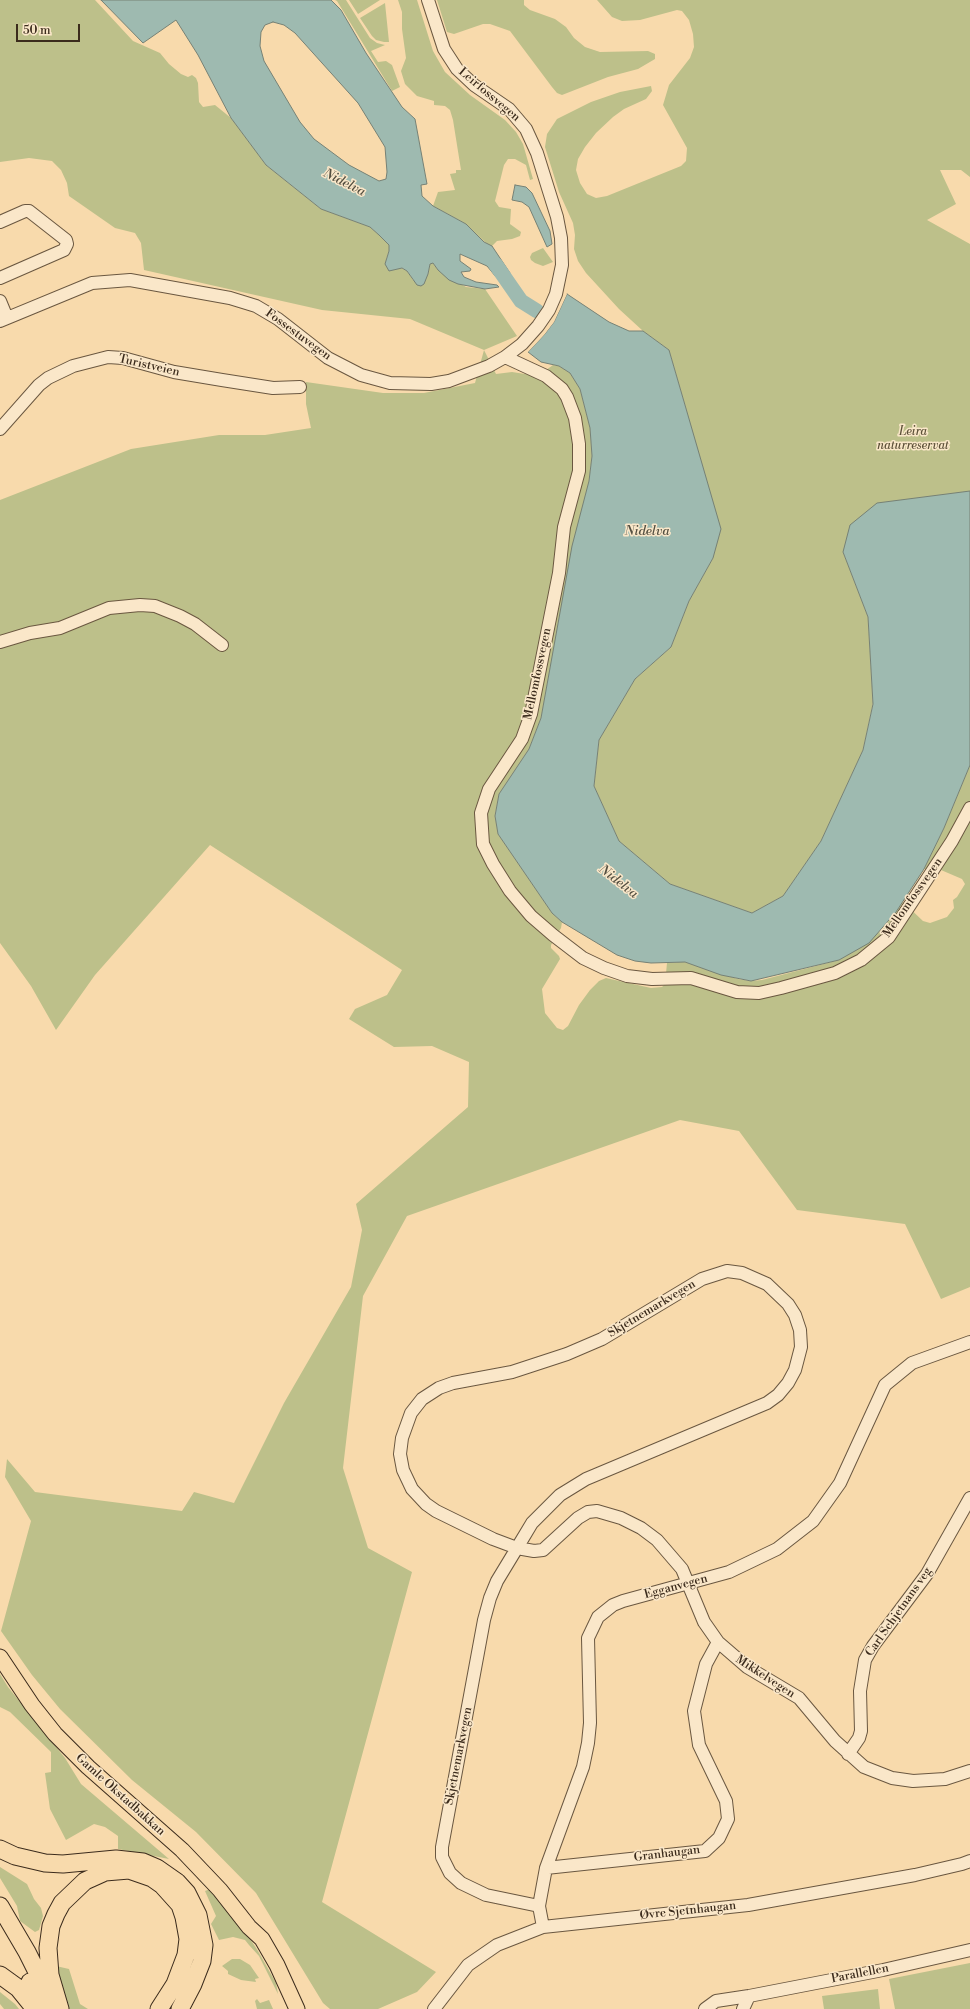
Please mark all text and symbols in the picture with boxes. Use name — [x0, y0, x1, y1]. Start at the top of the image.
scale bar — [18, 16, 82, 42]
text: 50 m — [23, 23, 51, 38]
street label: Leirfossvegen — [455, 65, 523, 125]
water label: Nidelva — [320, 166, 368, 200]
street label: Fossestuvegen — [262, 306, 334, 364]
street label: Turistveien — [117, 352, 181, 380]
park label: Leira naturreservat — [877, 425, 949, 453]
water label: Nidelva — [624, 524, 670, 540]
street label: Mellomfossvegen — [521, 627, 555, 721]
street label: Mellomfossvegen — [880, 855, 946, 941]
water label: Nidelva — [595, 862, 641, 902]
street label: Skjetnemarkvegen — [606, 1277, 698, 1341]
street label: Carl Schjetnans veg — [863, 1565, 935, 1659]
street label: Egganvegen — [643, 1572, 709, 1602]
street label: Mikkelvegen — [733, 1652, 797, 1702]
street label: Skjetnemarkvegen — [442, 1706, 476, 1806]
street label: Gamle Okstadbakkan — [72, 1751, 168, 1839]
street label: Granhaugan — [633, 1843, 701, 1865]
street label: Øvre Sjetnhaugan — [639, 1899, 737, 1923]
street label: Parallellen — [830, 1961, 890, 1987]

